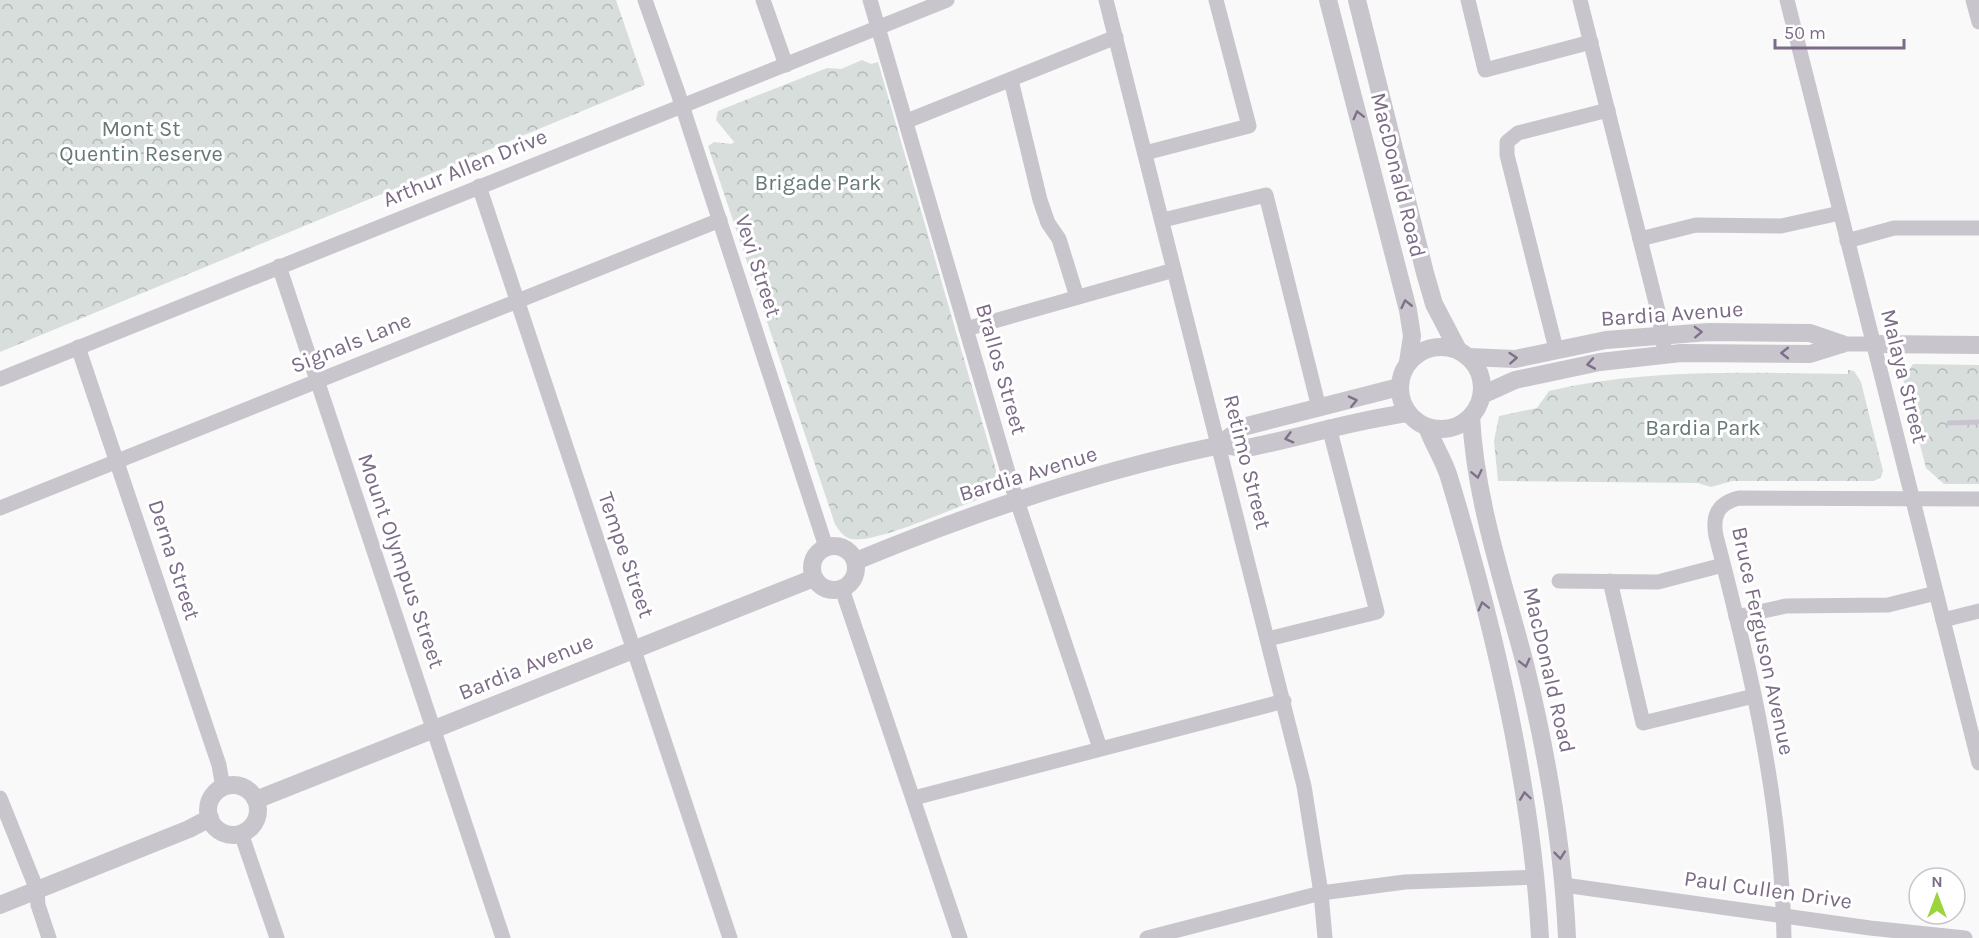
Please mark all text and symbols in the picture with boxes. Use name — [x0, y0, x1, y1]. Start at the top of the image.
scale bar — [1775, 12, 1904, 50]
text: 50 m — [1784, 22, 1826, 44]
street label: MacDonald Road — [1365, 90, 1431, 260]
one-way arrow — [1353, 111, 1365, 121]
park label: Mont St Quentin Reserve — [59, 116, 223, 167]
street label: Arthur Allen Drive — [379, 123, 551, 213]
park label: Brigade Park — [755, 170, 881, 196]
street label: Vevi Street — [729, 211, 787, 321]
street label: Bardia Avenue — [1600, 296, 1744, 332]
street label: Brallos Street — [970, 300, 1032, 438]
one-way arrow — [1401, 300, 1414, 310]
street label: Malaya Street — [1875, 306, 1933, 446]
street label: Signals Lane — [287, 307, 415, 379]
one-way arrow — [1693, 326, 1702, 339]
one-way arrow — [1781, 347, 1790, 359]
one-way arrow — [1509, 352, 1518, 365]
one-way arrow — [1586, 357, 1596, 370]
street label: Retimo Street — [1218, 392, 1276, 532]
one-way arrow — [1348, 395, 1358, 408]
park label: Bardia Park — [1645, 415, 1761, 441]
one-way arrow — [1284, 430, 1294, 443]
street label: Bardia Avenue — [956, 441, 1100, 507]
street label: Mount Olympus Street — [352, 450, 450, 672]
one-way arrow — [1470, 469, 1483, 479]
street label: Tempe Street — [592, 489, 660, 621]
street label: Derna Street — [142, 497, 206, 623]
street label: Bruce Ferguson Avenue — [1726, 524, 1800, 758]
street label: MacDonald Road — [1517, 585, 1581, 755]
one-way arrow — [1477, 601, 1490, 611]
street label: Bardia Avenue — [455, 628, 597, 706]
one-way arrow — [1517, 658, 1530, 668]
one-way arrow — [1520, 792, 1532, 801]
one-way arrow — [1554, 850, 1566, 859]
street label: Paul Cullen Drive — [1682, 865, 1854, 915]
north arrow — [1907, 866, 1967, 926]
text: N — [1931, 872, 1943, 891]

